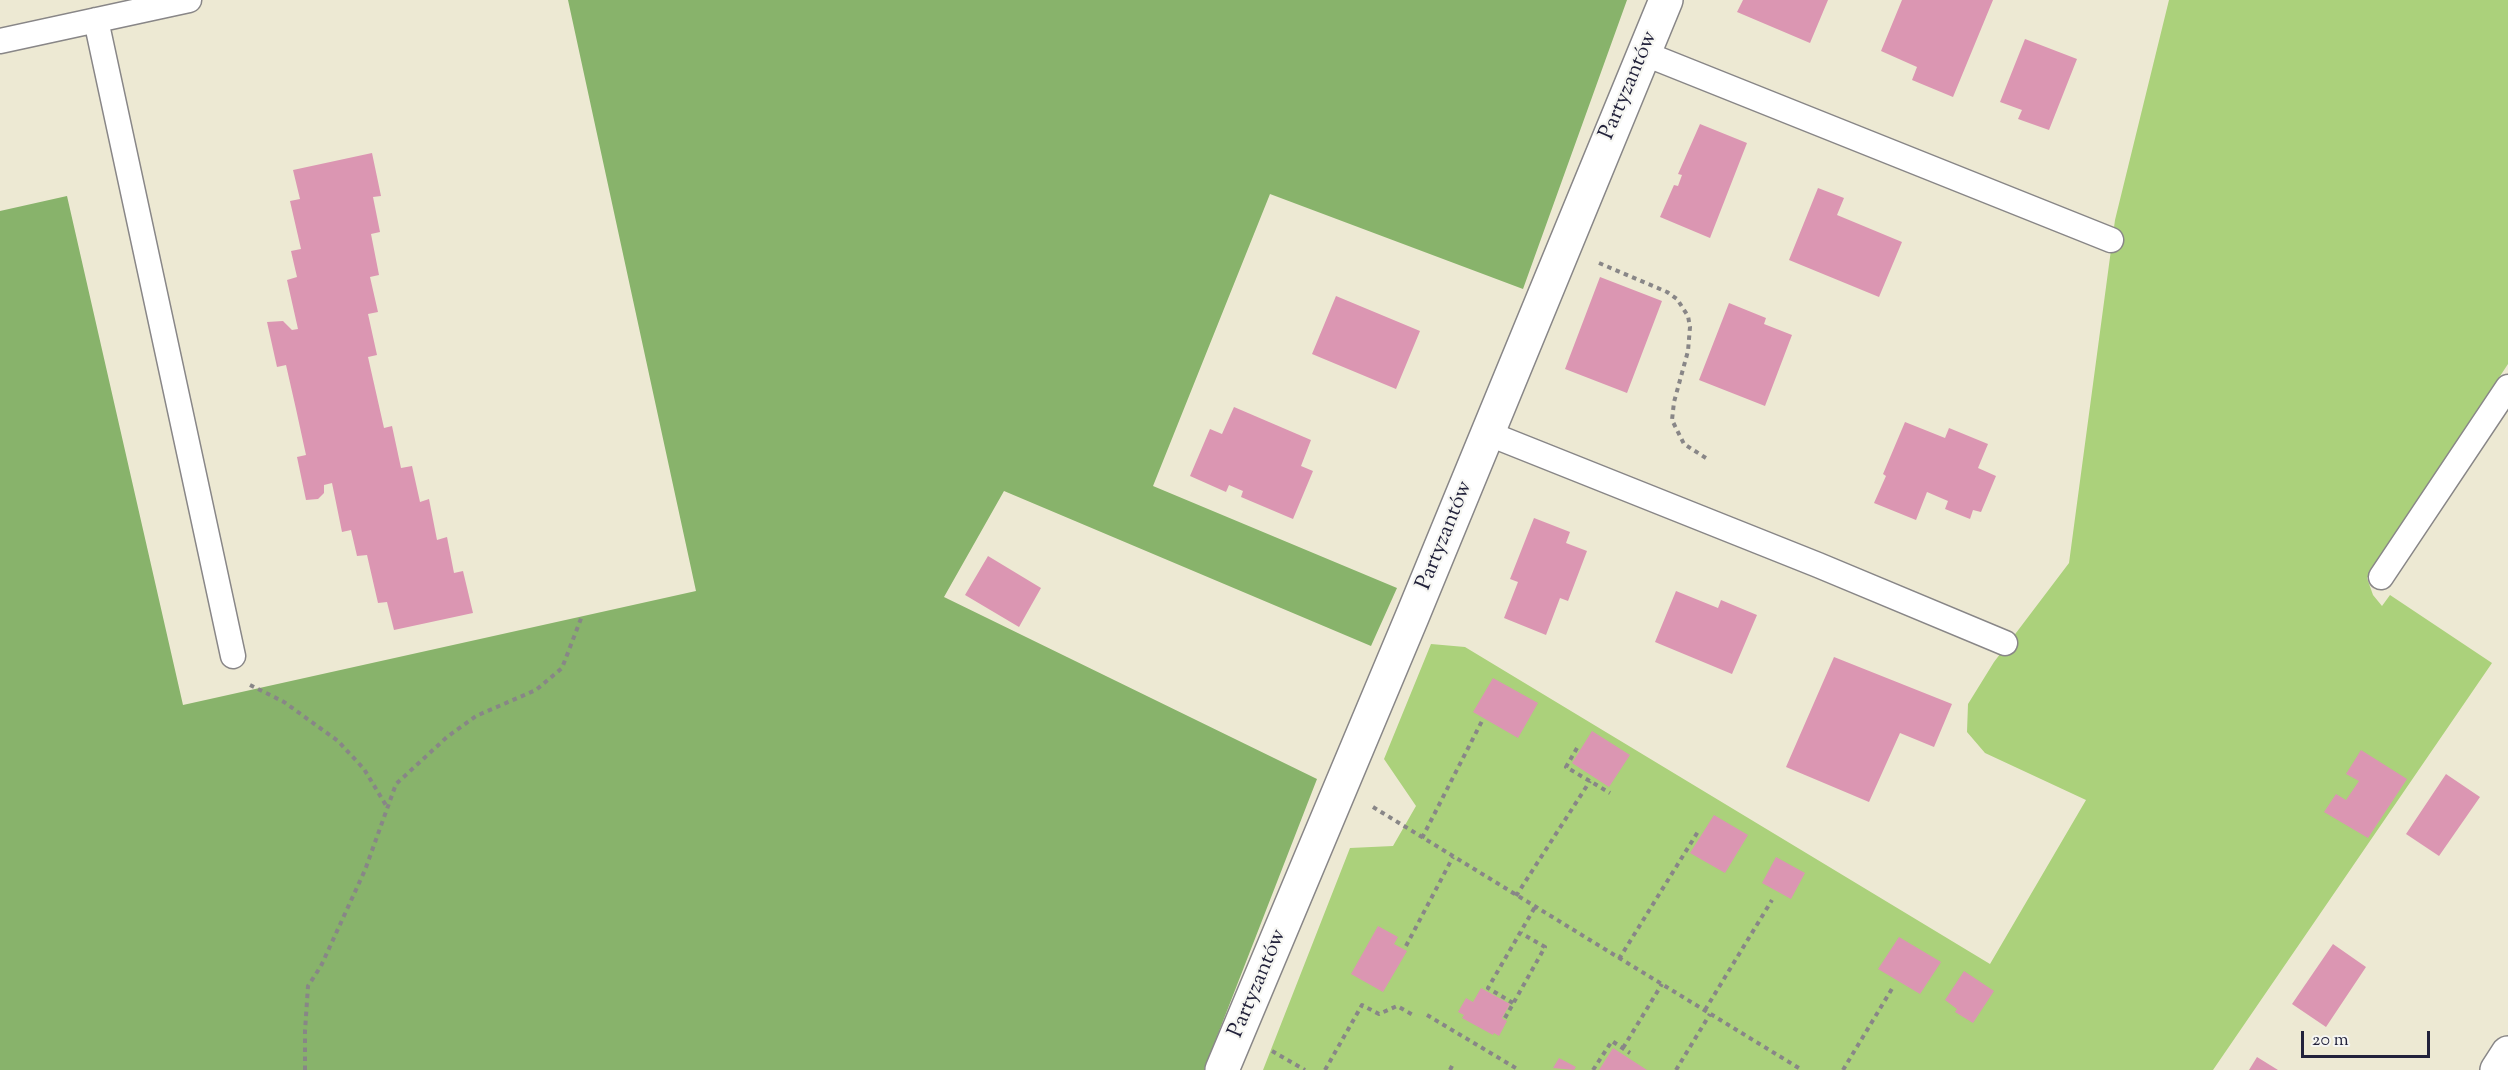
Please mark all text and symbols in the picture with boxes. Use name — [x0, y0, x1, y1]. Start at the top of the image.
street label: Partyzantów — [1595, 28, 1665, 144]
street label: Partyzantów — [1412, 478, 1480, 594]
street label: Partyzantów — [1224, 926, 1294, 1042]
scale bar — [2304, 1019, 2433, 1057]
text: 20 m — [2312, 1028, 2349, 1054]

